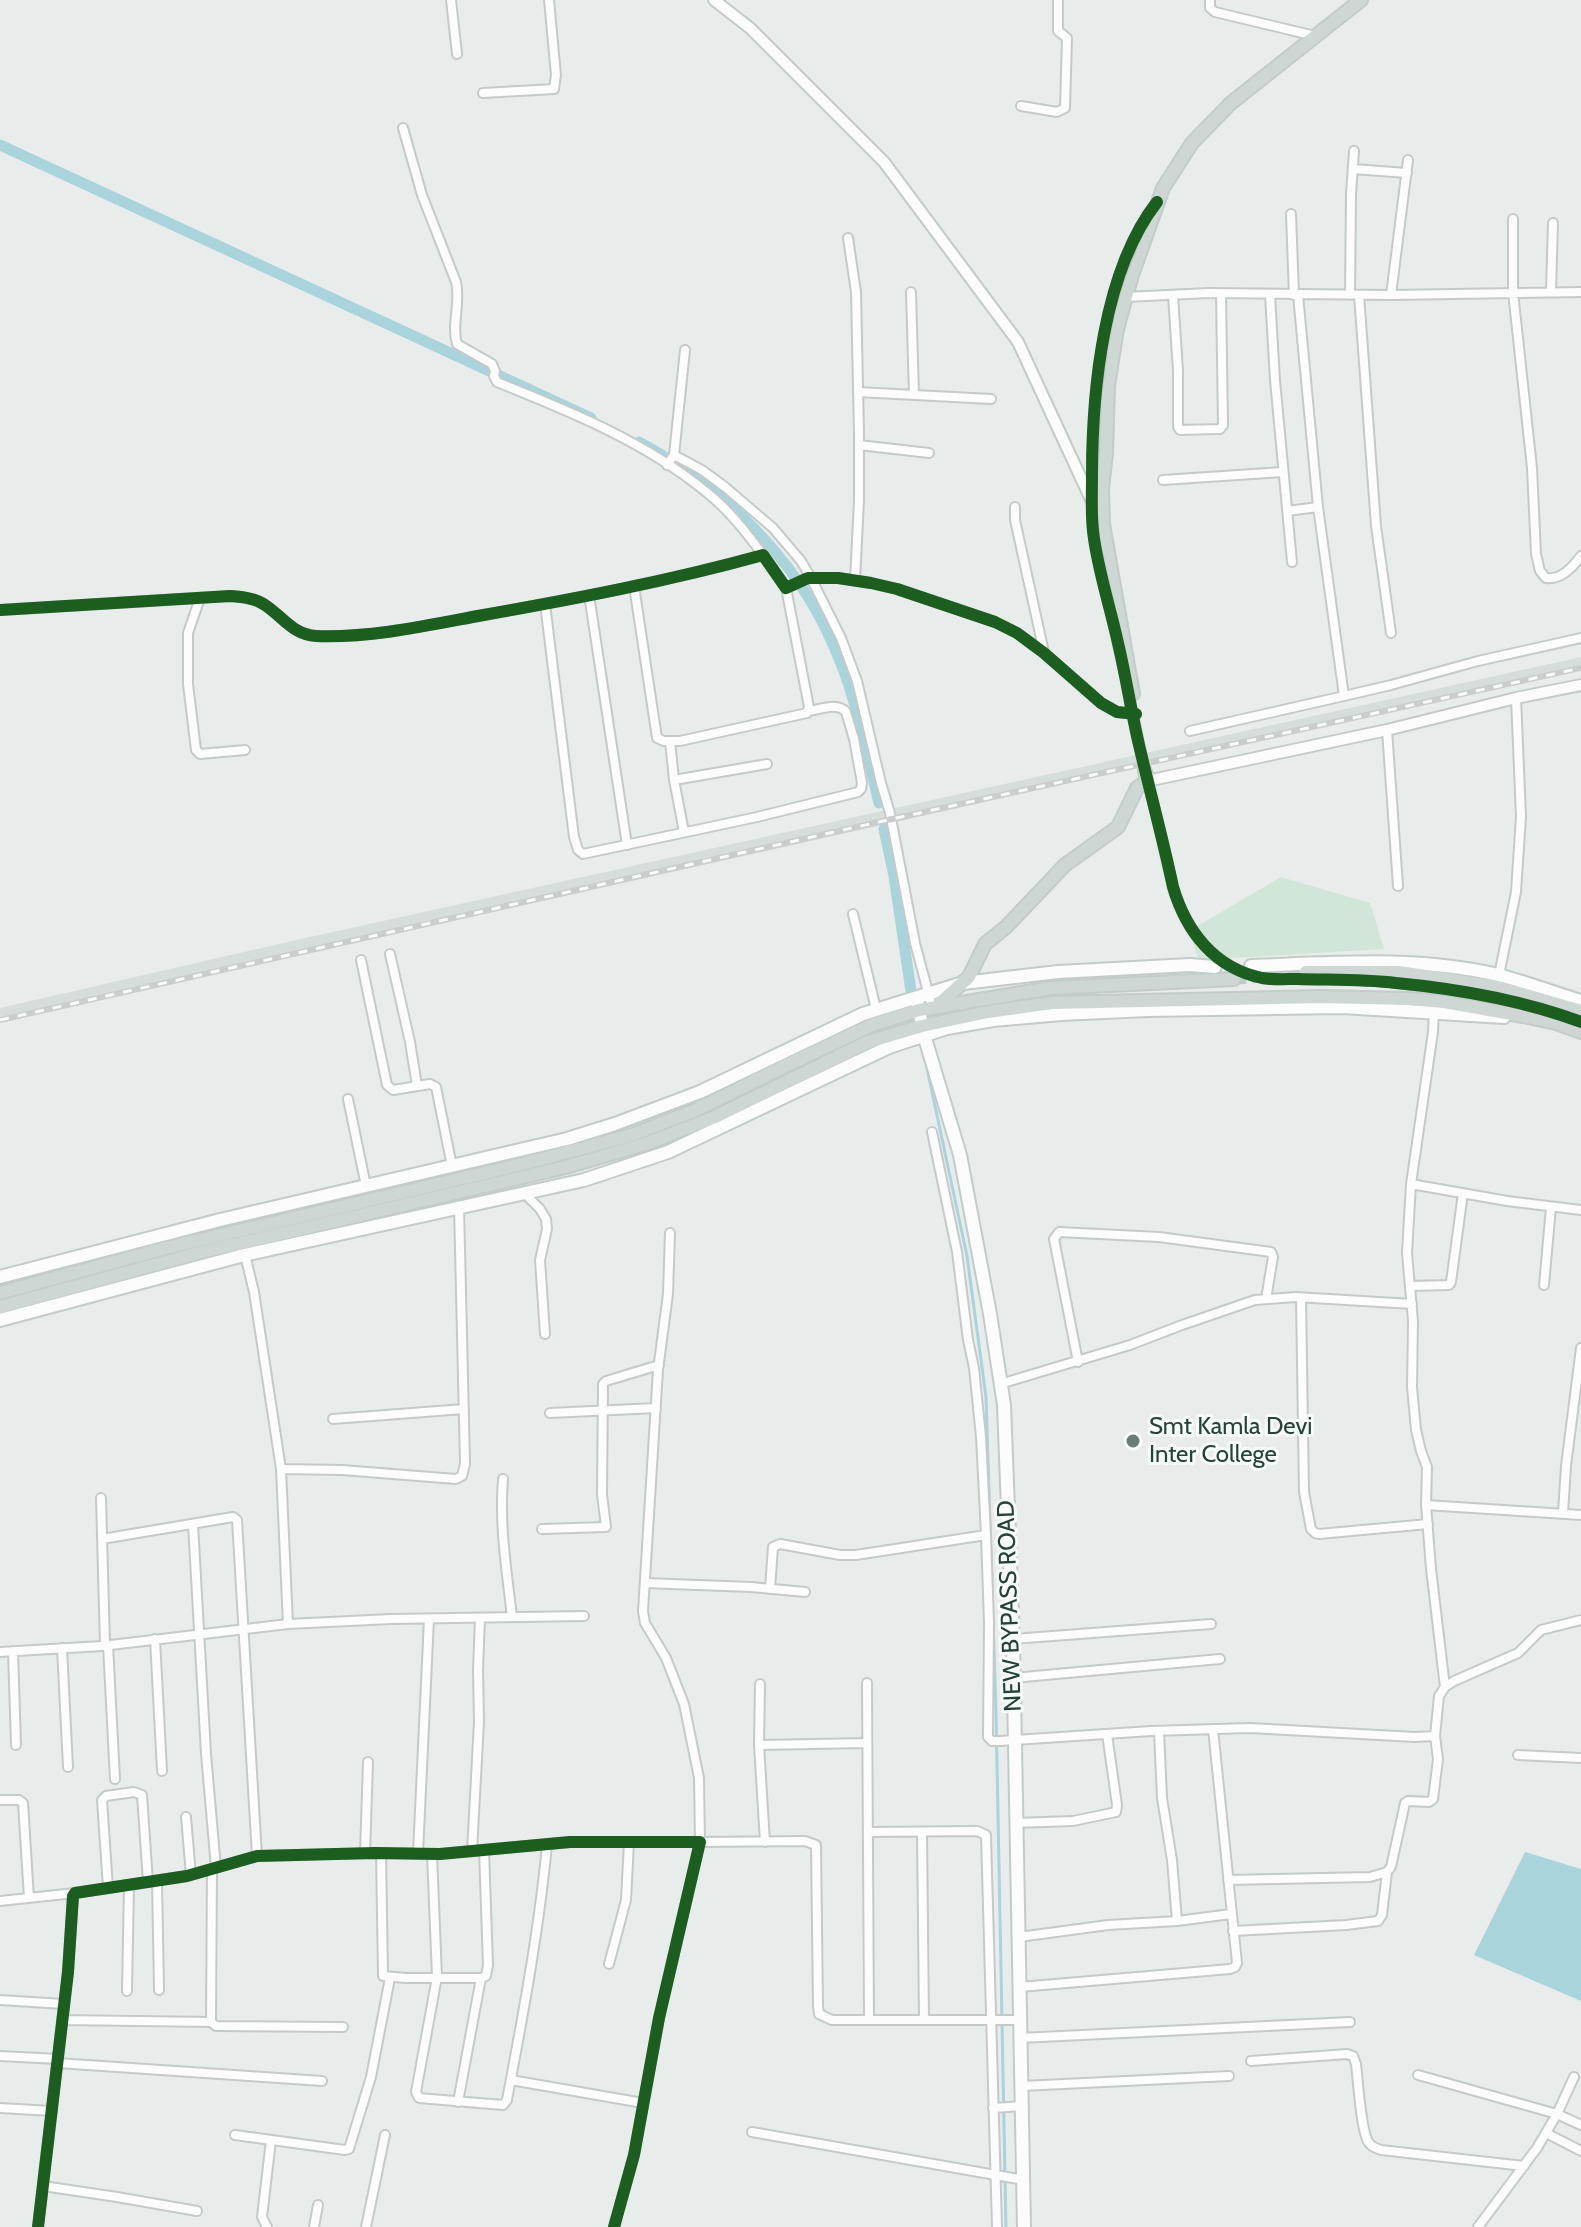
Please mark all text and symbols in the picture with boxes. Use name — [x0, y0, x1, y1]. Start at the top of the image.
place label: Smt Kamla Devi Inter College — [1149, 1413, 1312, 1469]
marker: Smt Kamla Devi Inter College — [1124, 1432, 1142, 1450]
street label: NEW BYPASS ROAD — [992, 1500, 1028, 1712]

